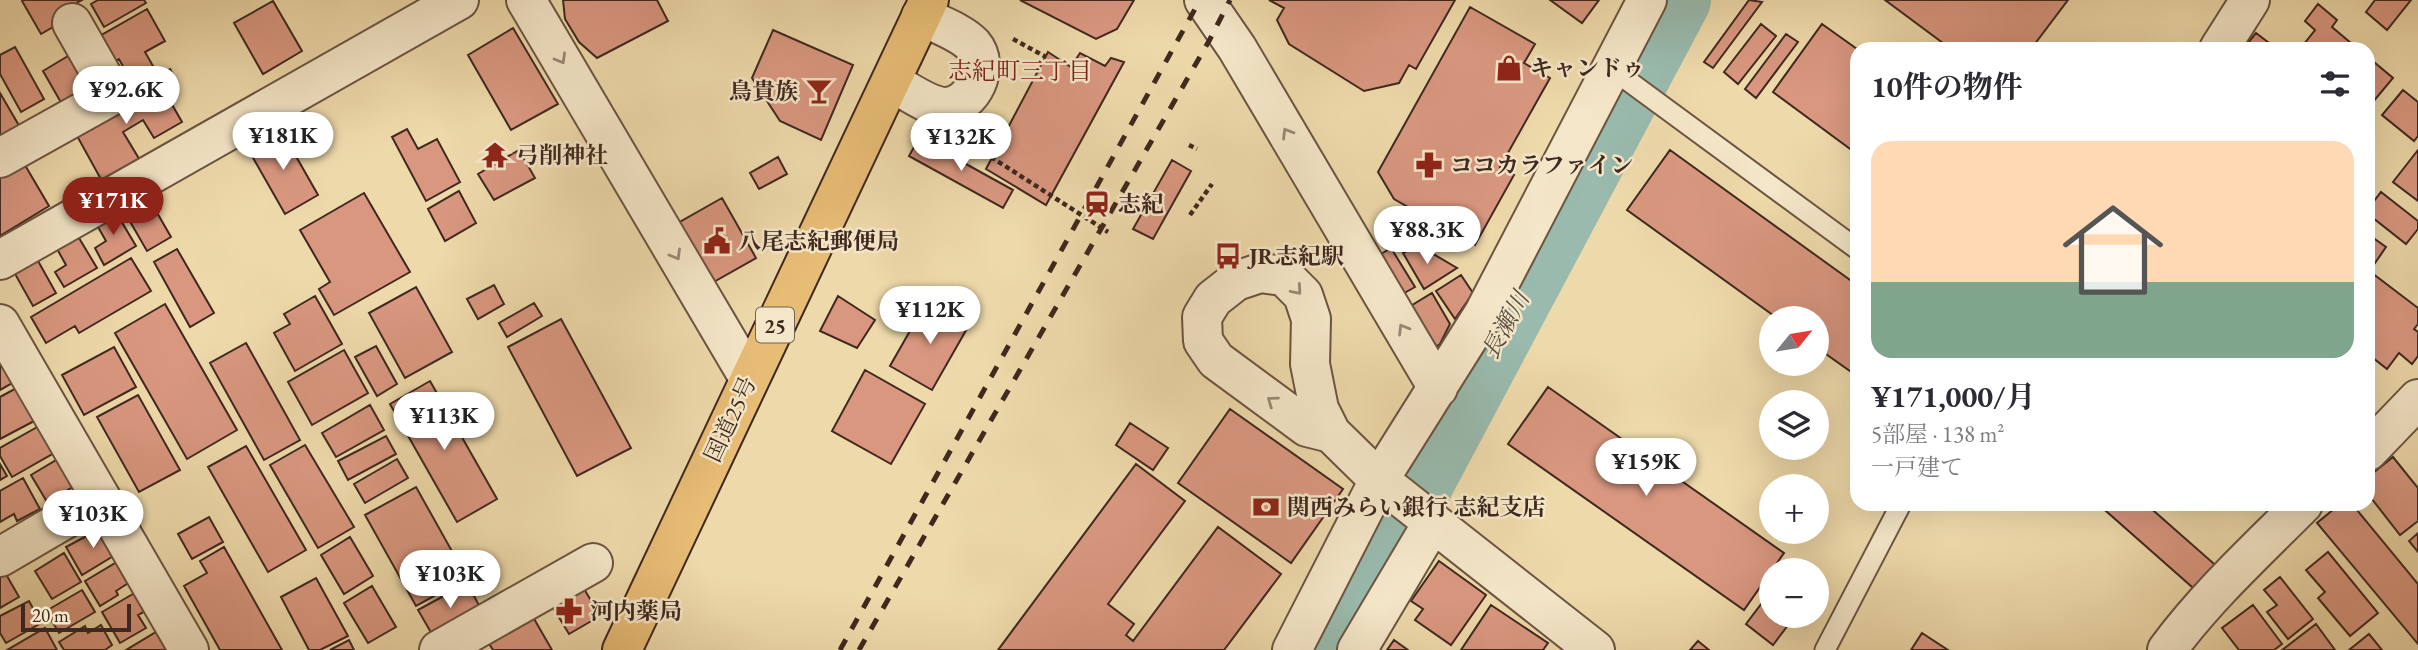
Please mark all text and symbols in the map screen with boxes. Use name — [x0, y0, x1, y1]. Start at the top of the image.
one-way arrow — [553, 51, 566, 64]
shop icon: キャンドゥ — [1494, 53, 1524, 83]
place label: キャンドゥ — [1530, 53, 1644, 83]
district label: 志紀町三丁目 — [948, 55, 1092, 86]
icon: filters — [2316, 65, 2354, 103]
pin: ¥92.6K — [69, 66, 183, 126]
text: 10件の物件 — [1871, 67, 2023, 106]
text: ¥92.6K — [89, 74, 163, 104]
place label: 鳥貴族 — [729, 76, 798, 106]
bar icon: 鳥貴族 — [804, 76, 834, 106]
pin: ¥181K — [234, 113, 332, 172]
pin: ¥132K — [912, 114, 1010, 173]
text: ¥181K — [248, 120, 318, 150]
text: ¥132K — [926, 121, 996, 151]
one-way arrow — [1282, 128, 1295, 141]
temple icon: 弓削神社 — [480, 140, 510, 170]
place label: 弓削神社 — [516, 140, 608, 170]
pharmacy icon: ココカラファイン — [1414, 150, 1444, 180]
place label: ココカラファイン — [1450, 150, 1634, 180]
pin: ¥171K — [64, 177, 162, 237]
text: ¥171K — [78, 185, 148, 215]
icon: home — [2050, 187, 2176, 313]
station icon: 志紀 — [1082, 189, 1112, 219]
place label: 志紀 — [1118, 189, 1164, 219]
pin: ¥88.3K — [1370, 206, 1484, 266]
text: ¥88.3K — [1390, 214, 1464, 244]
public building icon: 八尾志紀郵便局 — [702, 226, 732, 256]
place label: 八尾志紀郵便局 — [738, 226, 899, 256]
bus stop icon: JR志紀駅 — [1213, 241, 1243, 271]
place label: JR志紀駅 — [1247, 241, 1344, 271]
one-way arrow — [668, 247, 681, 260]
one-way arrow — [1289, 282, 1301, 295]
water label: 長瀬川 — [1474, 283, 1537, 364]
pin: ¥112K — [881, 286, 979, 346]
text: ¥112K — [895, 294, 965, 324]
north arrow — [1759, 306, 1829, 376]
map controls — [1759, 306, 1829, 628]
road number: 25 — [756, 308, 794, 342]
one-way arrow — [1399, 324, 1412, 337]
street label: 国道25号 — [697, 371, 763, 467]
text: ¥171,000/月 — [1871, 377, 2035, 416]
button: layers — [1759, 390, 1829, 460]
pin: ¥113K — [395, 392, 493, 452]
one-way arrow — [1267, 397, 1280, 410]
text: ¥113K — [409, 400, 479, 430]
text: 5部屋 · 138 m² — [1871, 419, 2004, 449]
pin: ¥159K — [1597, 438, 1695, 498]
text: ¥159K — [1611, 446, 1681, 476]
text: 一戸建て — [1871, 452, 1963, 482]
button: + — [1759, 474, 1829, 544]
pin: ¥103K — [44, 490, 142, 550]
bank icon: 関西みらい銀行 志紀支店 — [1251, 492, 1281, 522]
place label: 関西みらい銀行 志紀支店 — [1287, 492, 1545, 522]
text: ¥103K — [58, 498, 128, 528]
pin: ¥103K — [401, 550, 499, 610]
text: ¥103K — [415, 558, 485, 588]
button: − — [1759, 558, 1829, 628]
pharmacy icon: 河内薬局 — [554, 596, 584, 626]
place label: 河内薬局 — [590, 596, 682, 626]
scale bar — [21, 601, 131, 633]
text: 20 m — [32, 603, 69, 628]

